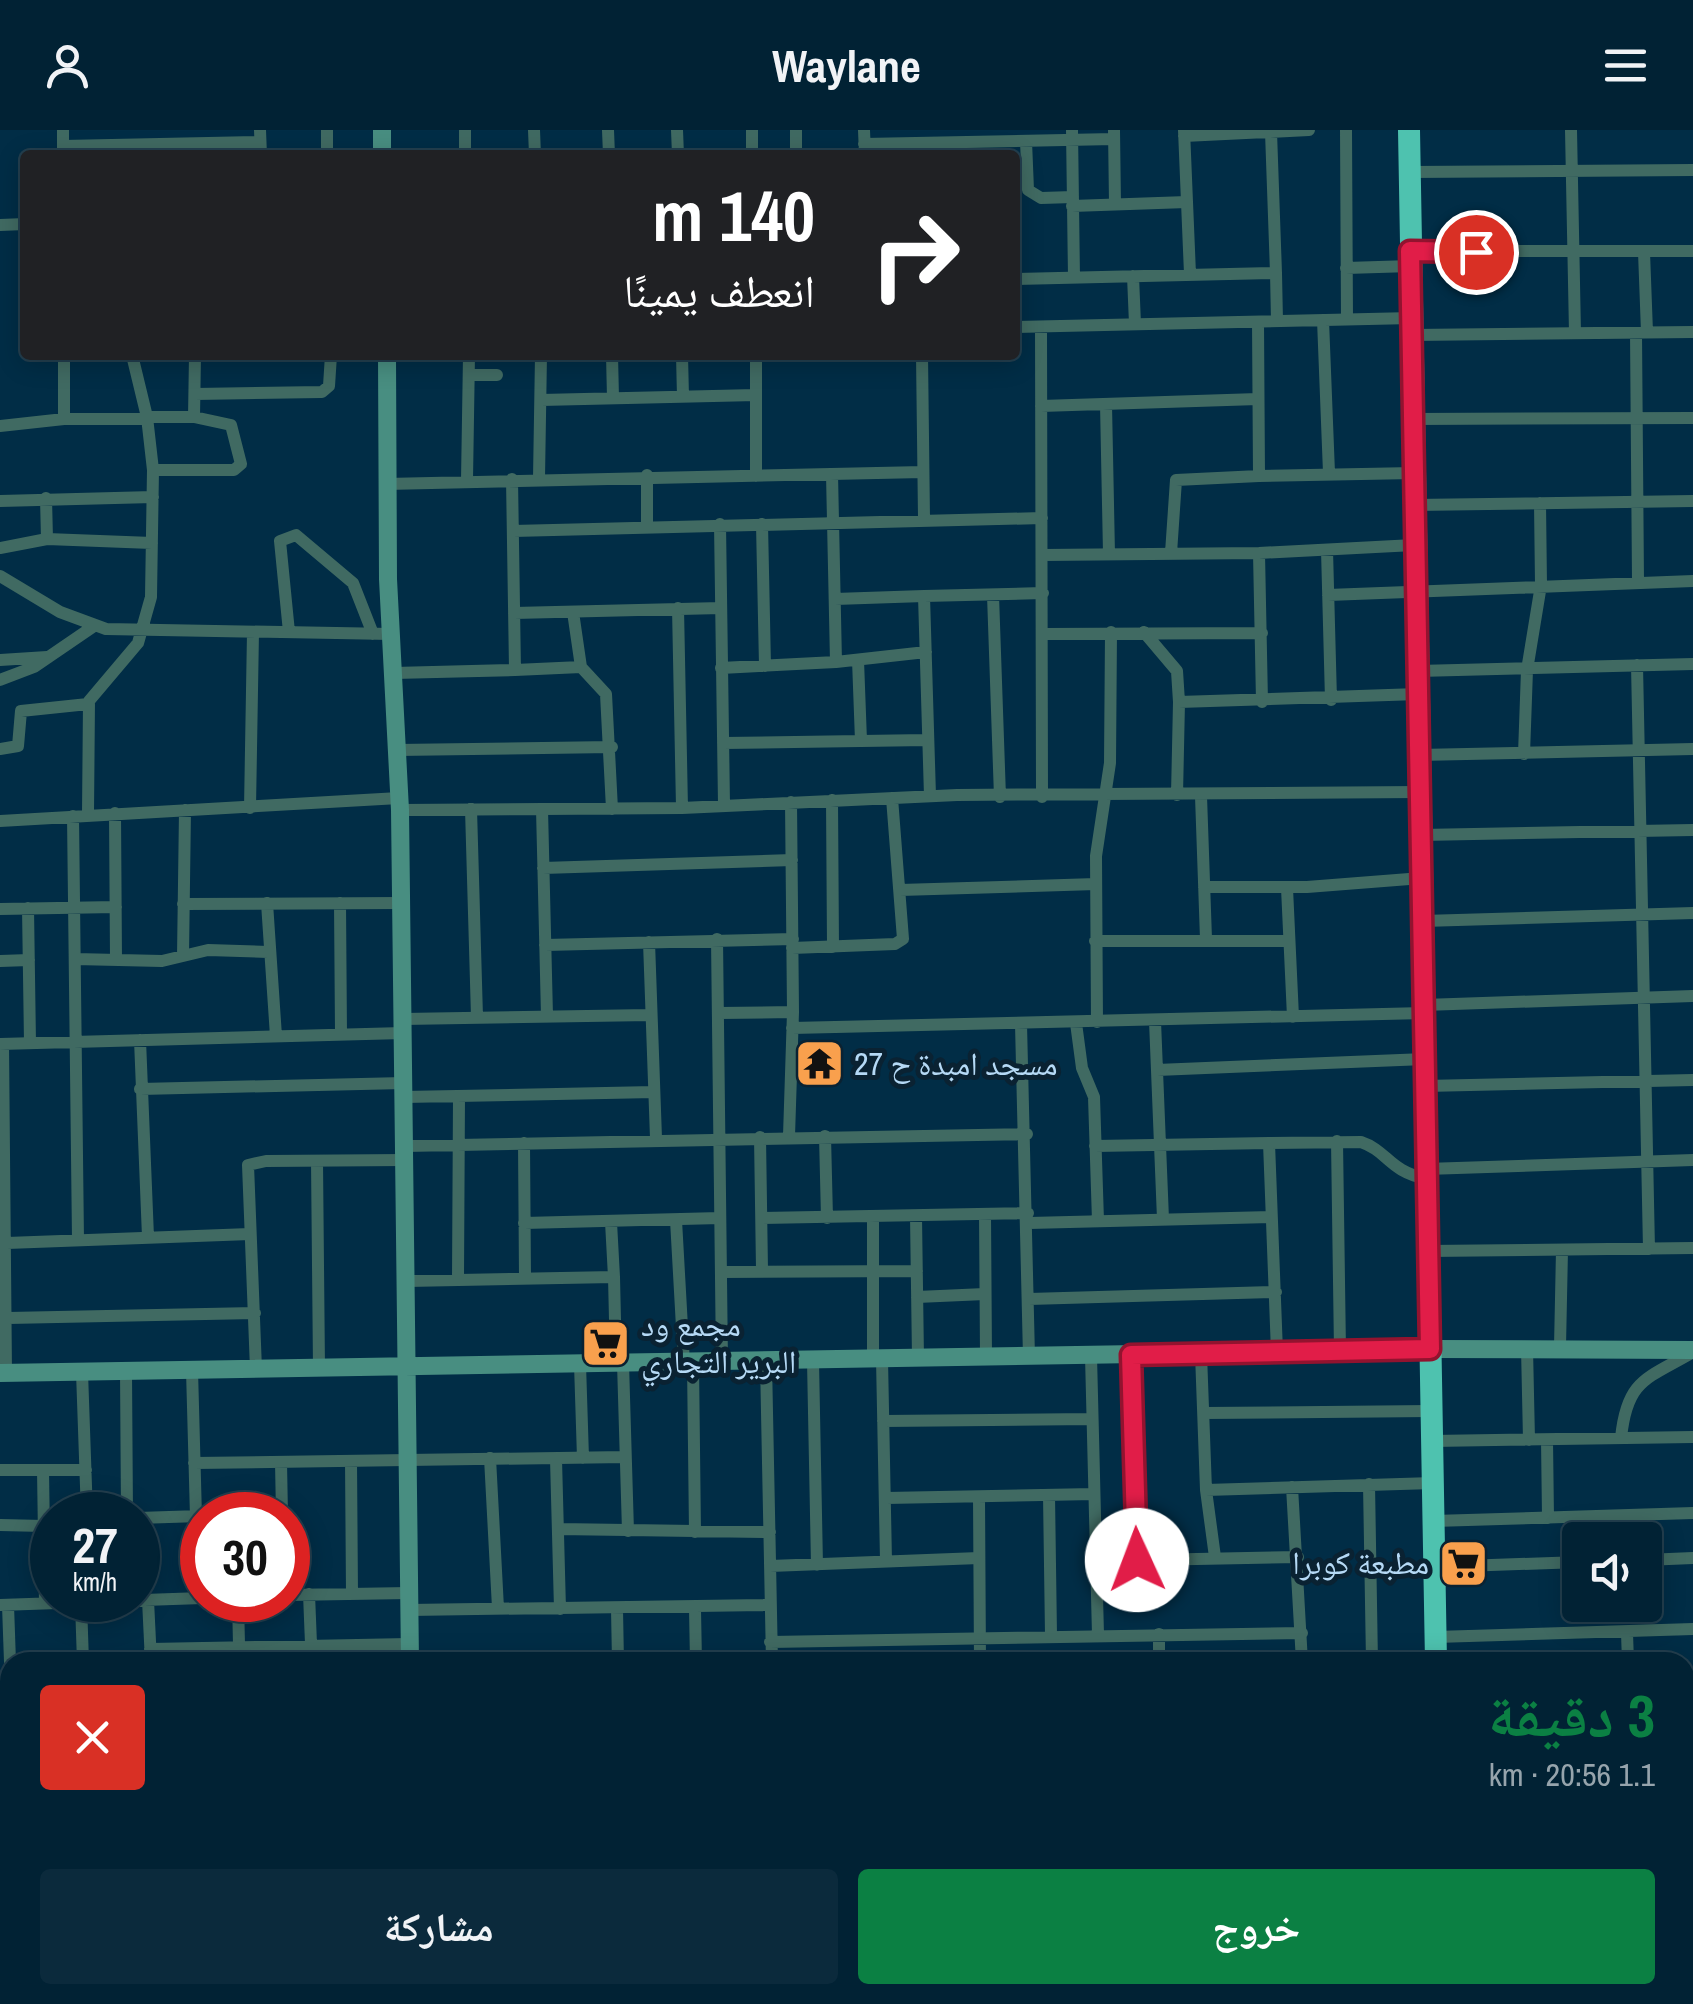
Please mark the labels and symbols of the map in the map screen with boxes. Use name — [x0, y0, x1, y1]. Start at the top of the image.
pin — [1434, 210, 1519, 295]
temple icon: مسجد امبدة ح 27 — [793, 1038, 845, 1090]
place label: مسجد امبدة ح 27 — [854, 1042, 1058, 1085]
place label: مجمع ود البرير التجاري — [641, 1303, 796, 1387]
supermarket icon: مجمع ود البرير التجاري — [580, 1317, 632, 1369]
speed limit sign: 30 — [180, 1492, 310, 1622]
position arrow — [1085, 1508, 1189, 1612]
supermarket icon: مطبعة كوبرا — [1438, 1537, 1490, 1589]
place label: مطبعة كوبرا — [1292, 1541, 1429, 1584]

